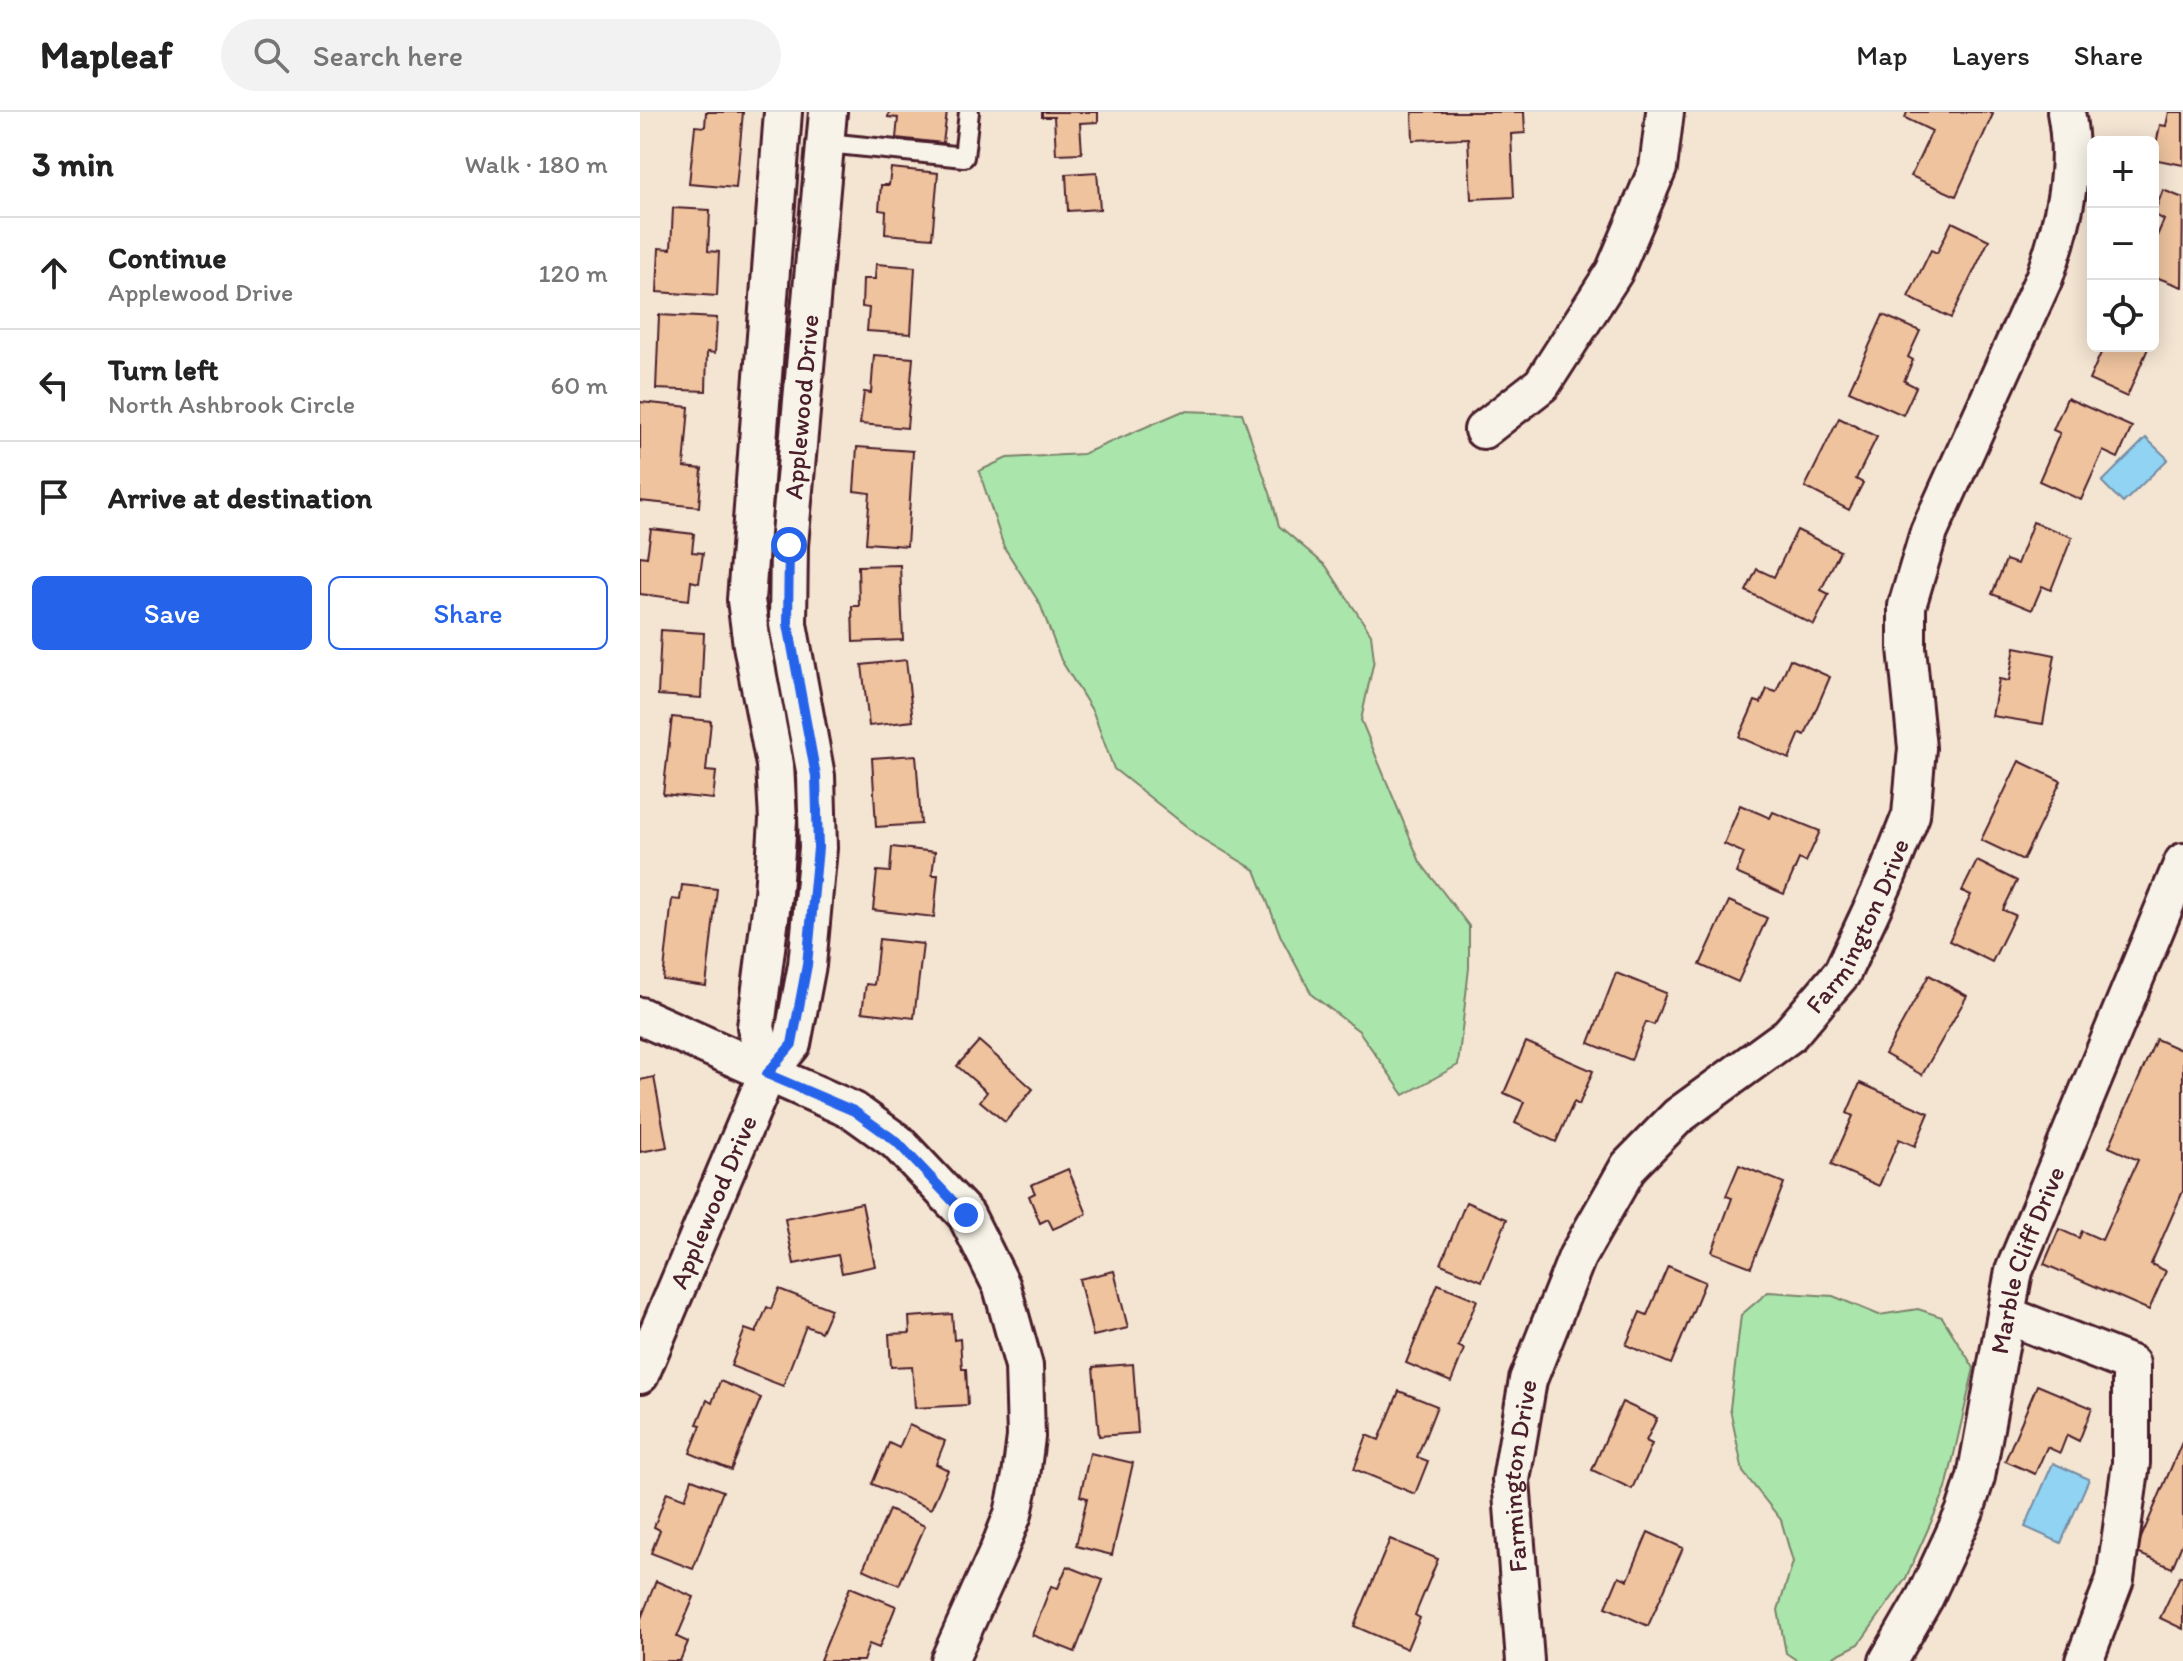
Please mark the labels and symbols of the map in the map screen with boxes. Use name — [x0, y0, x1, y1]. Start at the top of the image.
street label: Applewood Drive — [777, 313, 826, 501]
route start — [771, 527, 807, 563]
street label: Farmington Drive — [1798, 834, 1916, 1020]
street label: Applewood Drive — [662, 1110, 764, 1293]
street label: Marble Cliff Drive — [1983, 1161, 2072, 1357]
route end — [948, 1197, 984, 1233]
street label: Farmington Drive — [1495, 1377, 1544, 1574]

